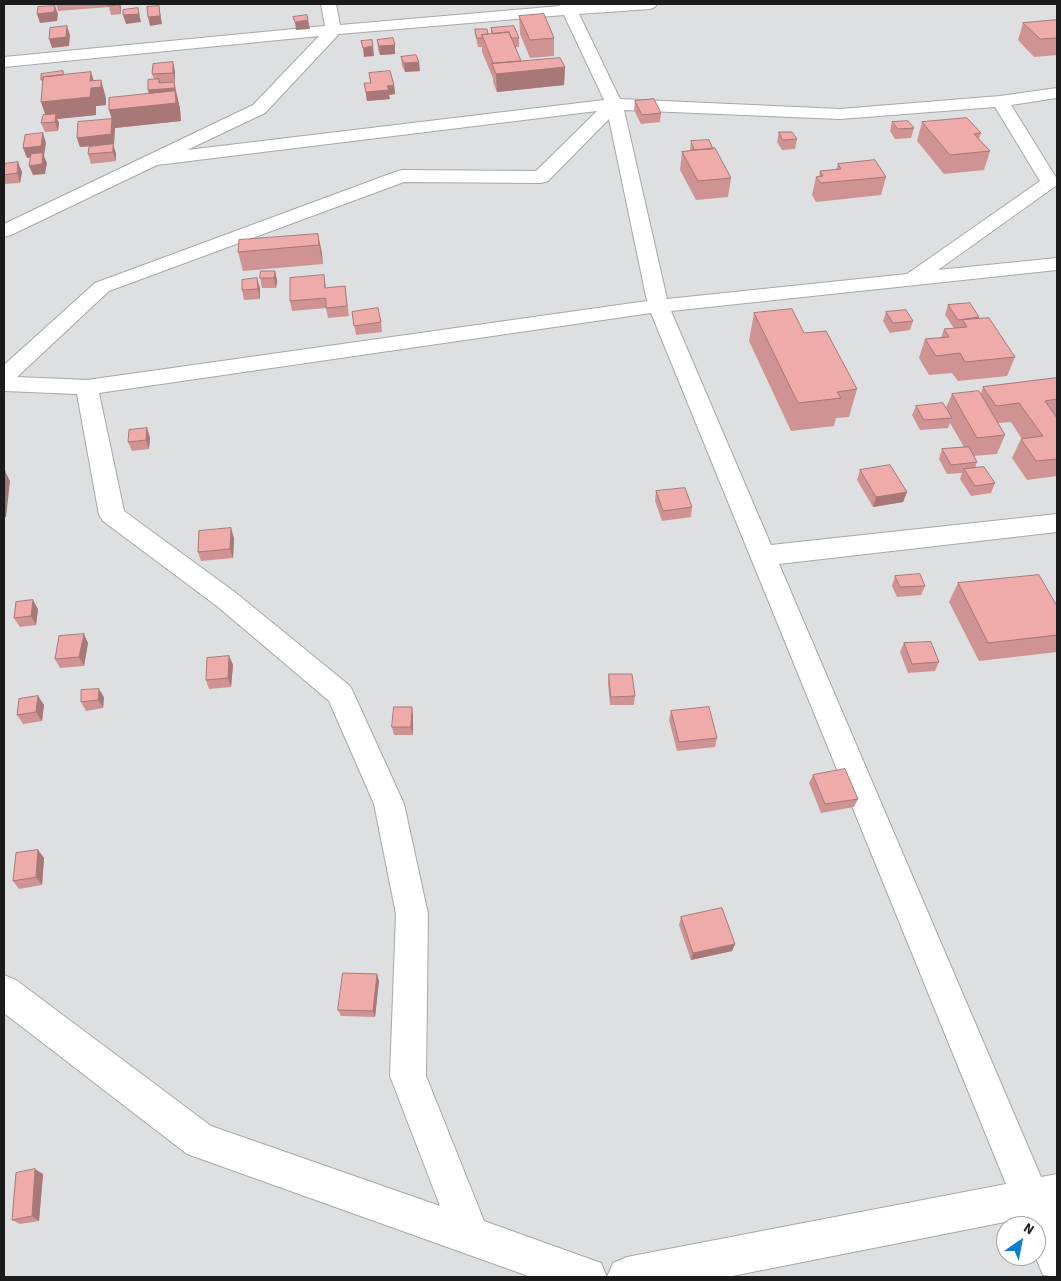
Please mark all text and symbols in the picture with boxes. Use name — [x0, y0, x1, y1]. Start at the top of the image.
north arrow — [996, 1216, 1046, 1266]
text: N — [1019, 1218, 1038, 1240]

